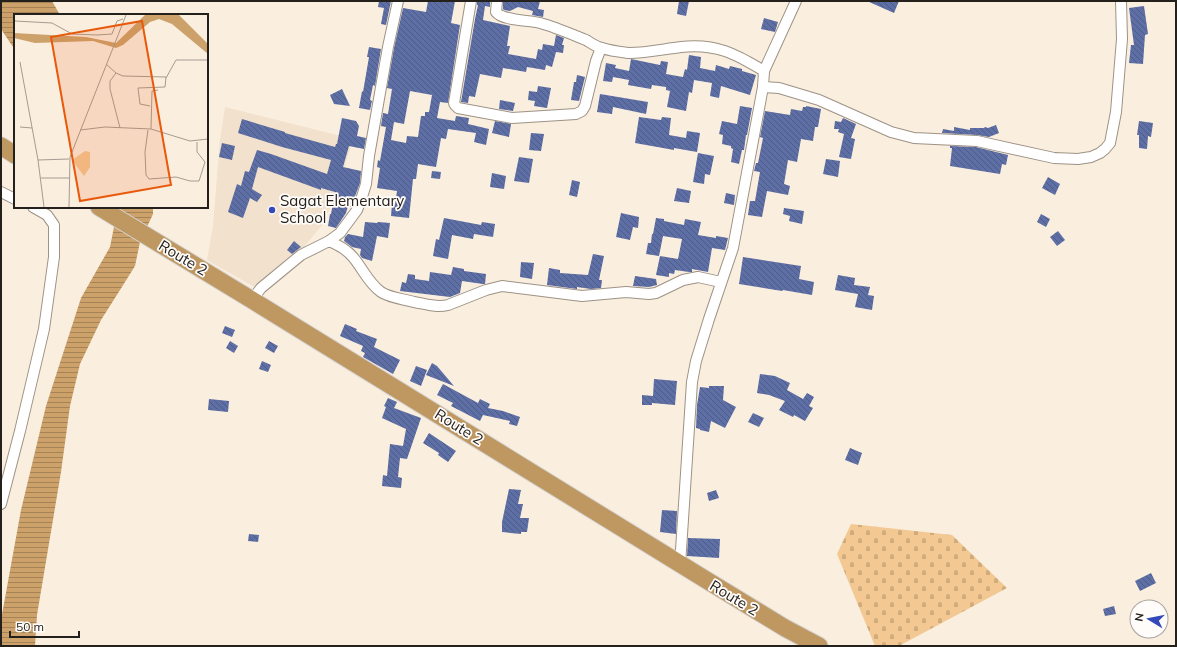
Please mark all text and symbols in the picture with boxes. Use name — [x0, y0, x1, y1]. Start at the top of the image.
inset map — [14, 14, 208, 208]
place label: Sagat Elementary School — [280, 191, 404, 227]
marker: Sagat Elementary School — [267, 205, 277, 215]
street label: Route 2 — [155, 236, 211, 280]
street label: Route 2 — [431, 404, 487, 449]
street label: Route 2 — [706, 576, 762, 620]
north arrow — [1129, 599, 1169, 639]
text: N — [1132, 612, 1147, 623]
scale bar — [10, 613, 79, 639]
text: 50 m — [16, 619, 44, 634]

